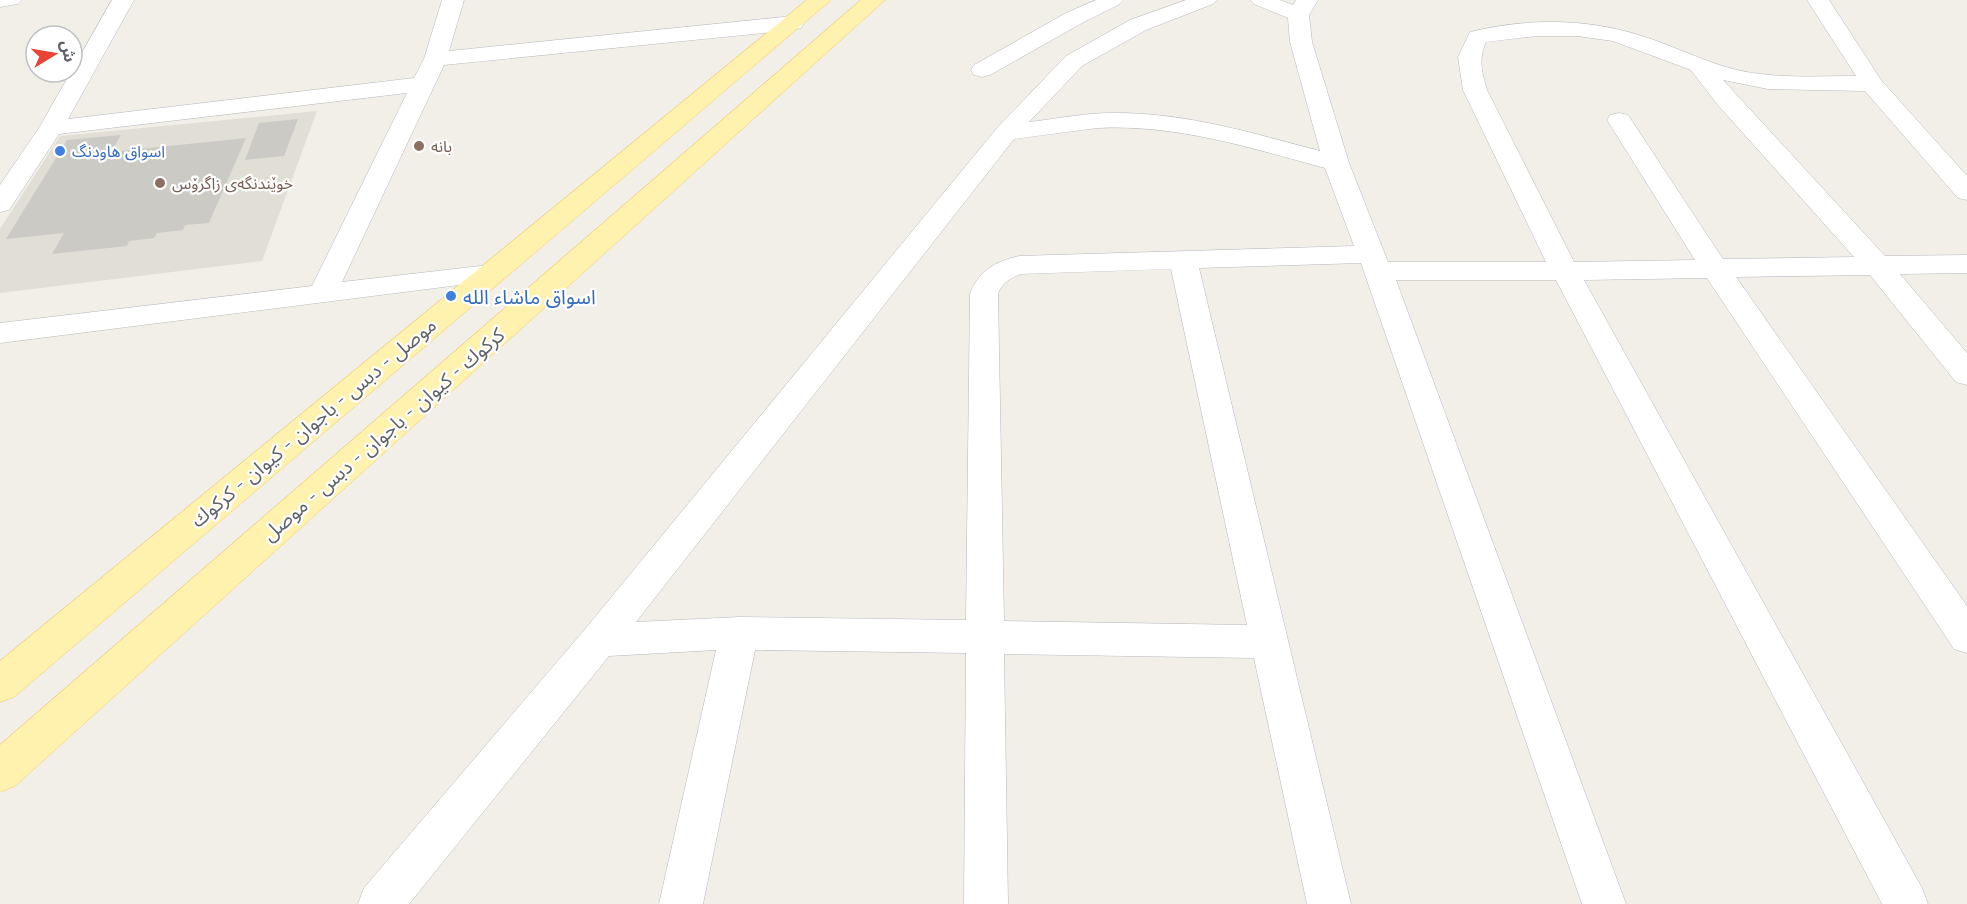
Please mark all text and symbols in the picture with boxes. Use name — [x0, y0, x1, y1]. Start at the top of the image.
north arrow — [24, 24, 84, 84]
text: ش — [57, 38, 81, 64]
place label: بانە — [431, 136, 452, 156]
marker: بانە — [412, 139, 426, 153]
place label: اسواق هاودنگ — [72, 141, 165, 161]
marker: اسواق هاودنگ — [53, 144, 67, 158]
place label: خوێندنگەی زاگرۆس — [172, 173, 293, 193]
marker: خوێندنگەی زاگرۆس — [153, 176, 167, 190]
place label: اسواق ماشاء الله — [463, 284, 596, 309]
marker: اسواق ماشاء الله — [444, 289, 458, 303]
street label: موصل - دبس - باجوان - كيوان - كركوك — [185, 312, 441, 532]
street label: كركوك - كيوان - باجوان - دبس - موصل — [257, 321, 510, 546]

